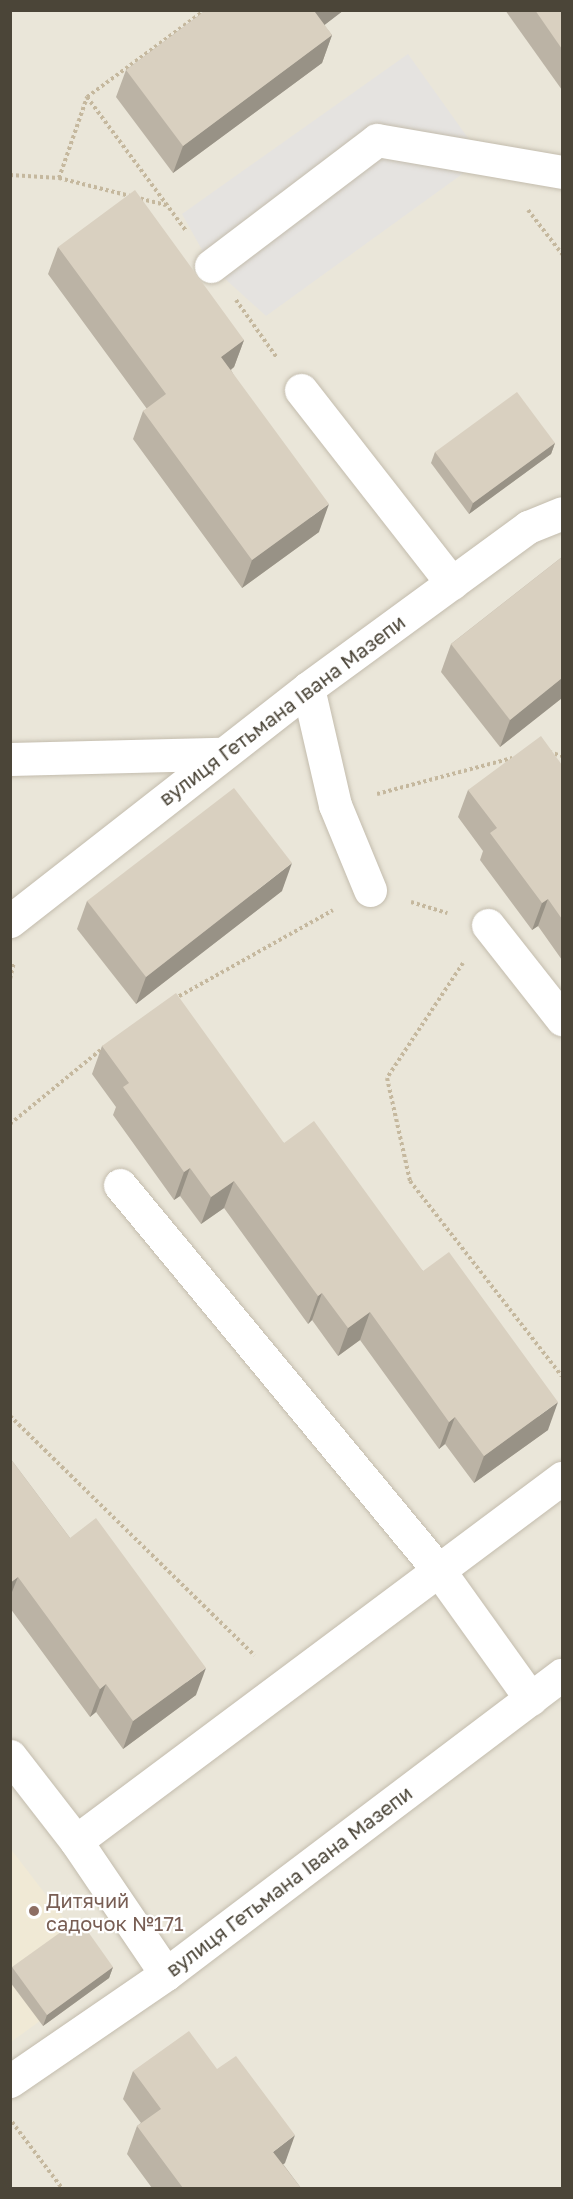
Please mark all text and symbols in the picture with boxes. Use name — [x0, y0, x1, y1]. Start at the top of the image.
street label: вулиця Гетьмана Івана Мазепи — [154, 610, 410, 810]
street label: вулиця Гетьмана Івана Мазепи — [161, 1781, 417, 1981]
place label: Дитячий садочок №171 — [46, 1888, 184, 1935]
marker: Дитячий садочок №171 — [27, 1904, 41, 1918]

